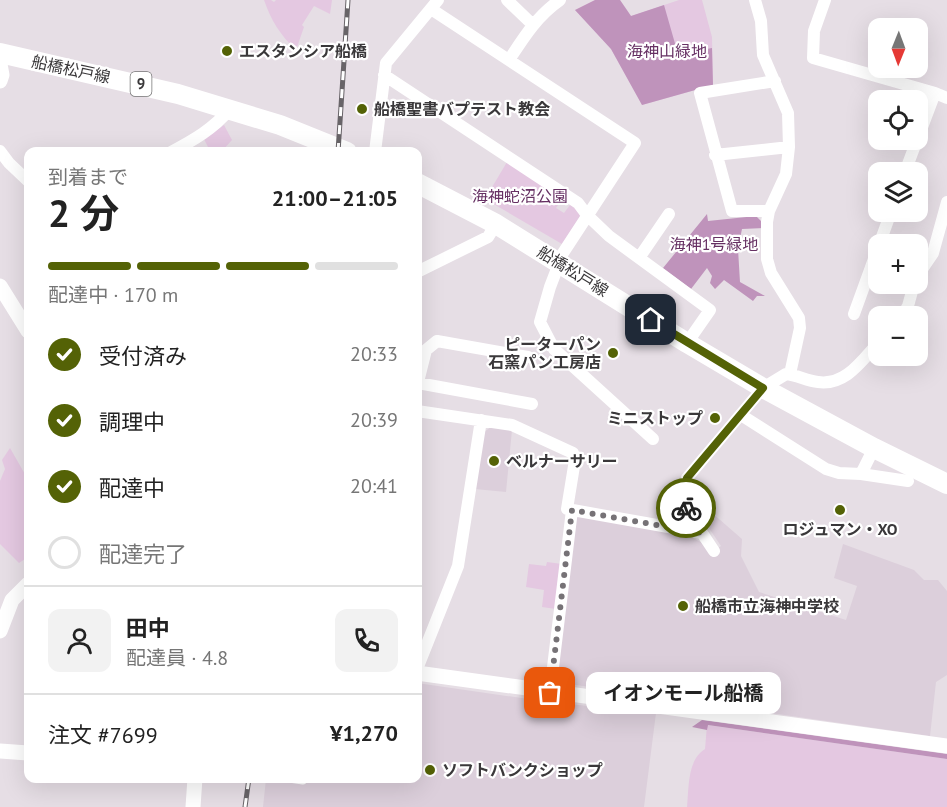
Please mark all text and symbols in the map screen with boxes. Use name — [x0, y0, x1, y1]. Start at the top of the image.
north arrow — [868, 18, 928, 78]
map controls — [868, 18, 928, 366]
place label: エスタンシア船橋 — [239, 41, 367, 61]
park label: 海神山緑地 — [627, 41, 707, 61]
marker: エスタンシア船橋 — [220, 44, 234, 58]
street label: 船橋松戸線 — [30, 51, 112, 87]
road number: 9 — [130, 72, 152, 96]
button: locate — [868, 90, 928, 150]
place label: 船橋聖書バプテスト教会 — [374, 99, 550, 119]
marker: 船橋聖書バプテスト教会 — [355, 102, 369, 116]
button: layers — [868, 162, 928, 222]
text: 到着まで — [48, 164, 128, 190]
text: 21:00–21:05 — [272, 184, 398, 212]
park label: 海神蛇沼公園 — [472, 186, 568, 206]
text: 2 分 — [48, 187, 119, 238]
park label: 海神1号緑地 — [670, 234, 758, 254]
button: + — [868, 234, 928, 294]
street label: 船橋松戸線 — [534, 241, 612, 301]
text: 配達中 · 170 m — [48, 282, 178, 308]
pin — [625, 294, 676, 345]
icon: home — [634, 303, 667, 336]
button: − — [868, 306, 928, 366]
place label: ピーターパン 石窯パン工房店 — [488, 334, 601, 372]
icon: check — [48, 338, 81, 371]
text: 20:33 — [350, 341, 398, 367]
text: 受付済み — [99, 342, 187, 370]
marker: ピーターパン 石窯パン工房店 — [606, 346, 620, 360]
icon: check — [48, 404, 81, 437]
text: 20:39 — [350, 407, 398, 433]
text: 調理中 — [99, 408, 165, 436]
place label: ミニストップ — [607, 408, 703, 428]
marker: ミニストップ — [708, 411, 722, 425]
place label: ベルナーサリー — [506, 451, 618, 471]
marker: ベルナーサリー — [487, 454, 501, 468]
icon: check — [48, 470, 81, 503]
text: 20:41 — [350, 473, 398, 499]
text: 配達中 — [99, 474, 165, 502]
courier — [656, 478, 716, 538]
icon: bike — [670, 492, 703, 525]
marker: ロジュマン・XO — [833, 503, 847, 517]
place label: ロジュマン・XO — [783, 519, 898, 539]
text: 配達完了 — [99, 540, 187, 568]
place label: 船橋市立海神中学校 — [695, 596, 839, 616]
marker: 船橋市立海神中学校 — [676, 599, 690, 613]
button: person — [48, 609, 111, 672]
button: phone — [335, 609, 398, 672]
text: 田中 — [126, 614, 170, 642]
text: 配達員 · 4.8 — [126, 645, 228, 671]
pin — [524, 667, 575, 718]
callout: イオンモール船橋 — [586, 672, 781, 714]
icon: bag — [533, 676, 566, 709]
text: イオンモール船橋 — [604, 680, 764, 706]
text: ¥1,270 — [330, 719, 398, 747]
text: 注文 #7699 — [48, 721, 158, 749]
place label: ソフトバンクショップ — [442, 760, 603, 780]
marker: ソフトバンクショップ — [423, 763, 437, 777]

